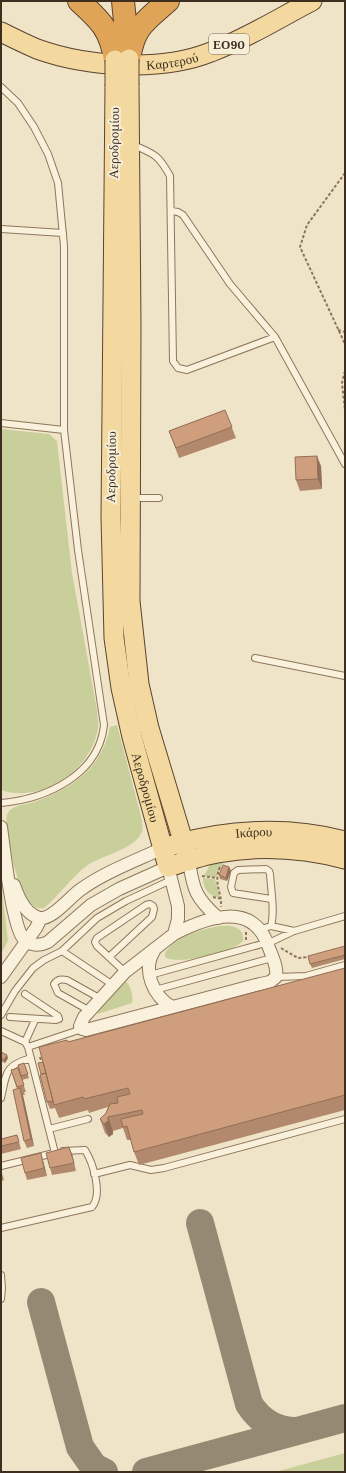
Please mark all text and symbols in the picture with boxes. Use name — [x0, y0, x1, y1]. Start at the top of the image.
road number: ΕΟ90 — [209, 34, 249, 54]
street label: Καρτερού — [146, 48, 200, 73]
street label: Αεροδρομίου — [105, 107, 123, 179]
street label: Αεροδρομίου — [102, 431, 120, 503]
street label: Αεροδρομίου — [128, 751, 164, 824]
street label: Ικάρου — [234, 823, 272, 841]

